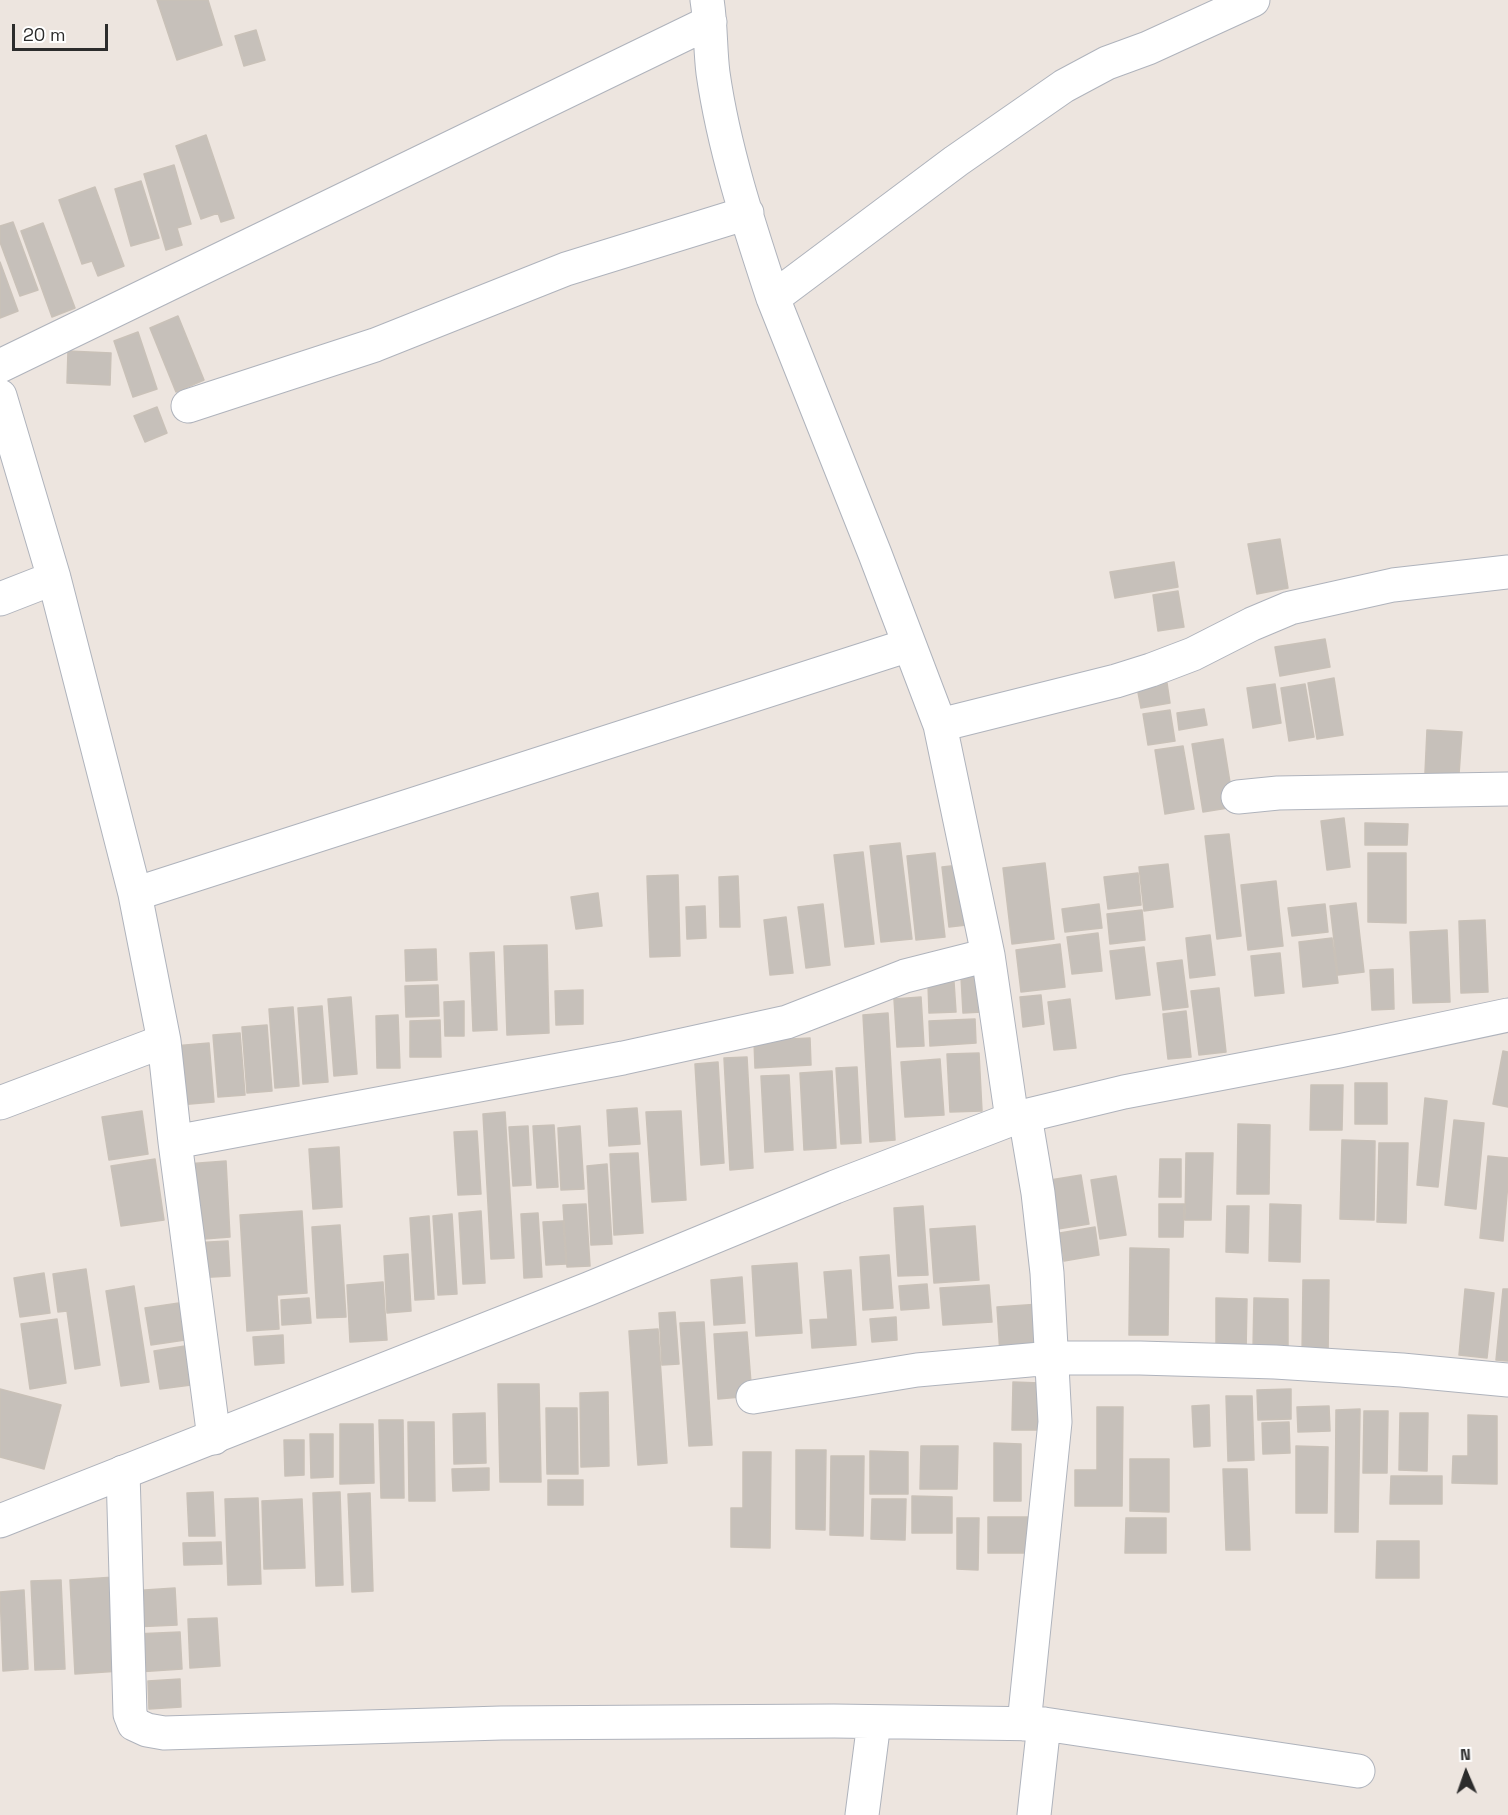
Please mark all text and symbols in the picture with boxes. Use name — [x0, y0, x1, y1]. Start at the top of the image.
scale bar — [15, 12, 111, 50]
text: 20 m — [23, 23, 66, 46]
north arrow — [1436, 1743, 1496, 1803]
text: N — [1460, 1744, 1471, 1765]

